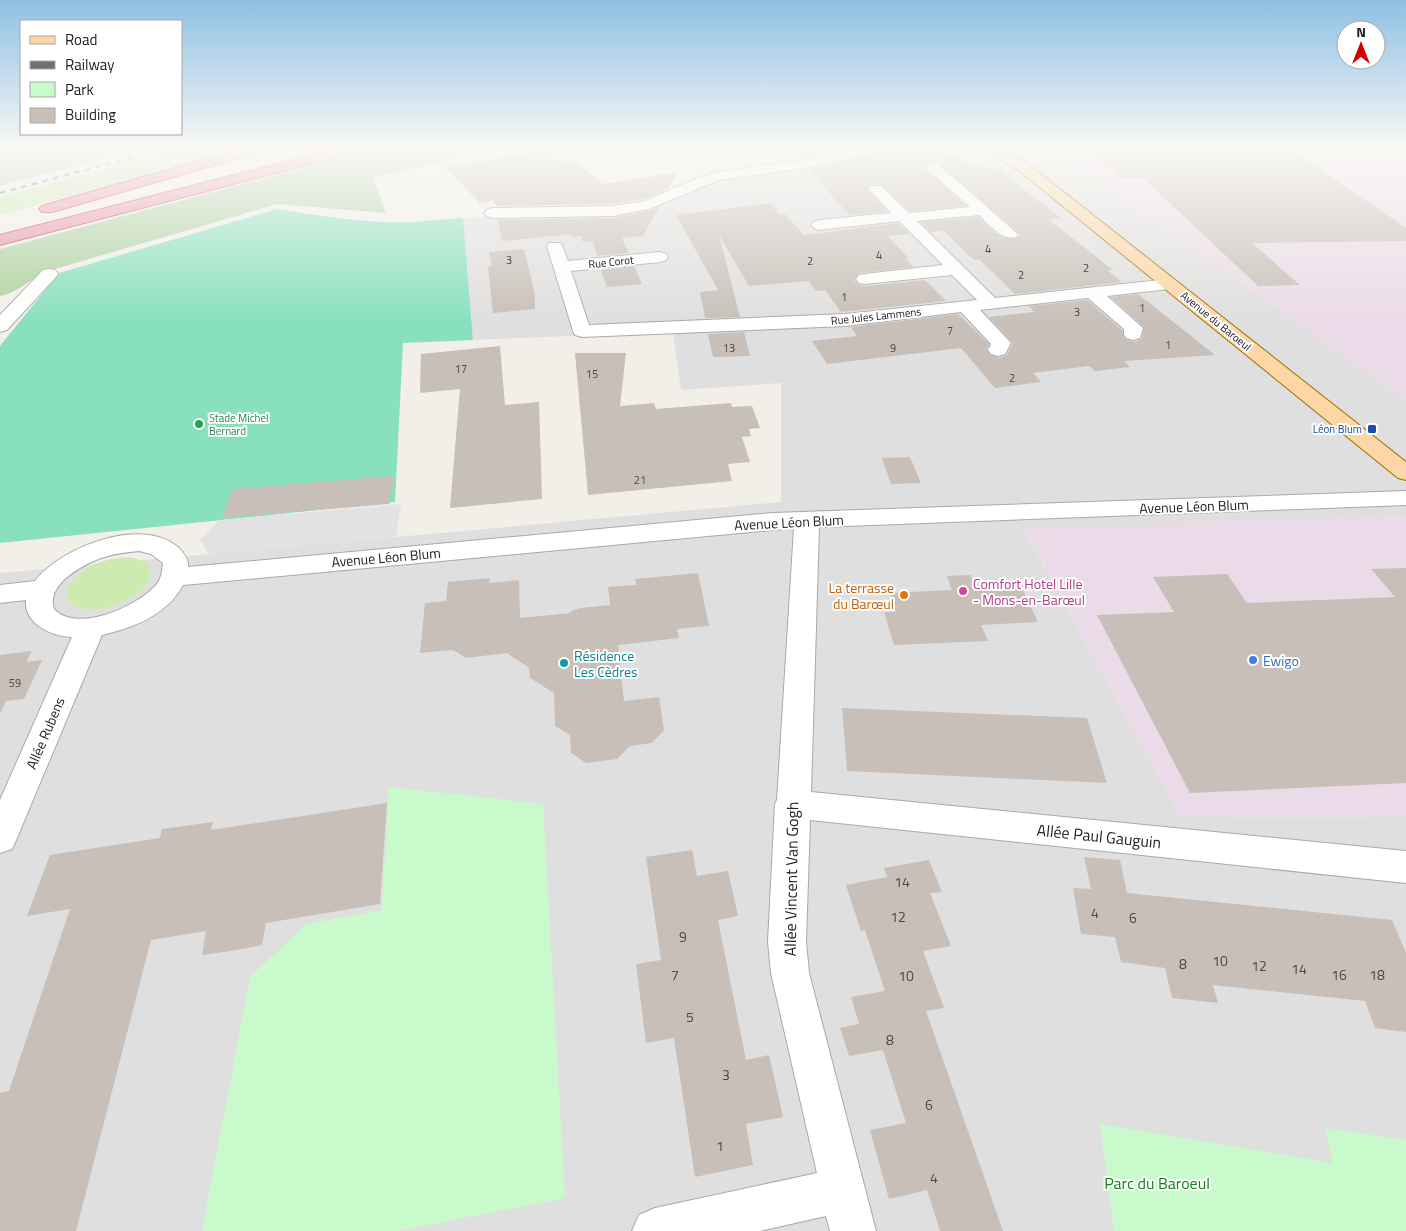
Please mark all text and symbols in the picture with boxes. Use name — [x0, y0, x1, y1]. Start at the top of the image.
legend — [20, 20, 182, 135]
north arrow — [1336, 20, 1386, 70]
text: N — [1356, 21, 1366, 42]
text: Road — [65, 28, 97, 51]
text: Railway — [65, 53, 115, 76]
text: Park — [65, 78, 94, 101]
text: Building — [65, 103, 116, 126]
house number: 4 — [985, 241, 991, 257]
house number: 4 — [876, 247, 882, 263]
house number: 3 — [506, 252, 512, 268]
street label: Rue Corot — [588, 252, 635, 272]
house number: 2 — [807, 253, 813, 269]
house number: 2 — [1083, 260, 1089, 276]
house number: 2 — [1018, 267, 1024, 283]
street label: Avenue du Baroeul — [1177, 288, 1255, 354]
house number: 1 — [841, 289, 847, 305]
house number: 1 — [1139, 300, 1145, 316]
street label: Rue Jules Lammens — [830, 303, 922, 329]
house number: 3 — [1074, 304, 1080, 320]
house number: 7 — [947, 323, 953, 339]
house number: 1 — [1165, 337, 1171, 353]
house number: 13 — [723, 340, 735, 356]
house number: 9 — [890, 340, 896, 356]
house number: 17 — [455, 361, 467, 377]
house number: 15 — [586, 366, 598, 382]
house number: 2 — [1009, 370, 1015, 386]
place label: Stade Michel Bernard — [209, 410, 268, 439]
marker: Stade Michel Bernard — [193, 418, 205, 430]
place label: Léon Blum — [1313, 421, 1362, 437]
marker: Léon Blum — [1366, 423, 1378, 435]
house number: 21 — [634, 472, 646, 488]
street label: Avenue Léon Blum — [1139, 494, 1249, 518]
street label: Avenue Léon Blum — [734, 509, 844, 535]
street label: Avenue Léon Blum — [331, 542, 441, 572]
place label: Comfort Hotel Lille - Mons-en-Barœul — [973, 573, 1085, 610]
place label: La terrasse du Barœul — [828, 577, 894, 614]
marker: Comfort Hotel Lille - Mons-en-Barœul — [957, 585, 969, 597]
marker: La terrasse du Barœul — [898, 589, 910, 601]
place label: Résidence Les Cèdres — [574, 645, 638, 682]
place label: Ewigo — [1263, 650, 1299, 671]
marker: Ewigo — [1247, 654, 1259, 666]
marker: Résidence Les Cèdres — [558, 657, 570, 669]
house number: 59 — [9, 675, 21, 691]
street label: Allée Rubens — [20, 694, 70, 772]
street label: Allée Vincent Van Gogh — [778, 801, 804, 957]
street label: Allée Paul Gauguin — [1036, 818, 1162, 854]
house number: 14 — [894, 871, 910, 892]
house number: 4 — [1091, 902, 1099, 923]
house number: 12 — [890, 906, 906, 927]
house number: 6 — [1129, 907, 1137, 928]
house number: 9 — [679, 926, 687, 947]
house number: 10 — [1212, 950, 1228, 971]
house number: 8 — [1179, 953, 1187, 974]
house number: 12 — [1251, 955, 1267, 976]
house number: 14 — [1291, 958, 1307, 979]
house number: 7 — [671, 964, 679, 985]
house number: 16 — [1331, 964, 1347, 985]
house number: 18 — [1369, 964, 1385, 985]
house number: 10 — [898, 965, 914, 986]
house number: 5 — [686, 1006, 694, 1027]
house number: 8 — [886, 1029, 894, 1050]
house number: 3 — [722, 1064, 730, 1085]
house number: 6 — [925, 1094, 933, 1115]
house number: 1 — [716, 1135, 724, 1156]
house number: 4 — [930, 1167, 938, 1188]
park label: Parc du Baroeul — [1104, 1171, 1210, 1195]

